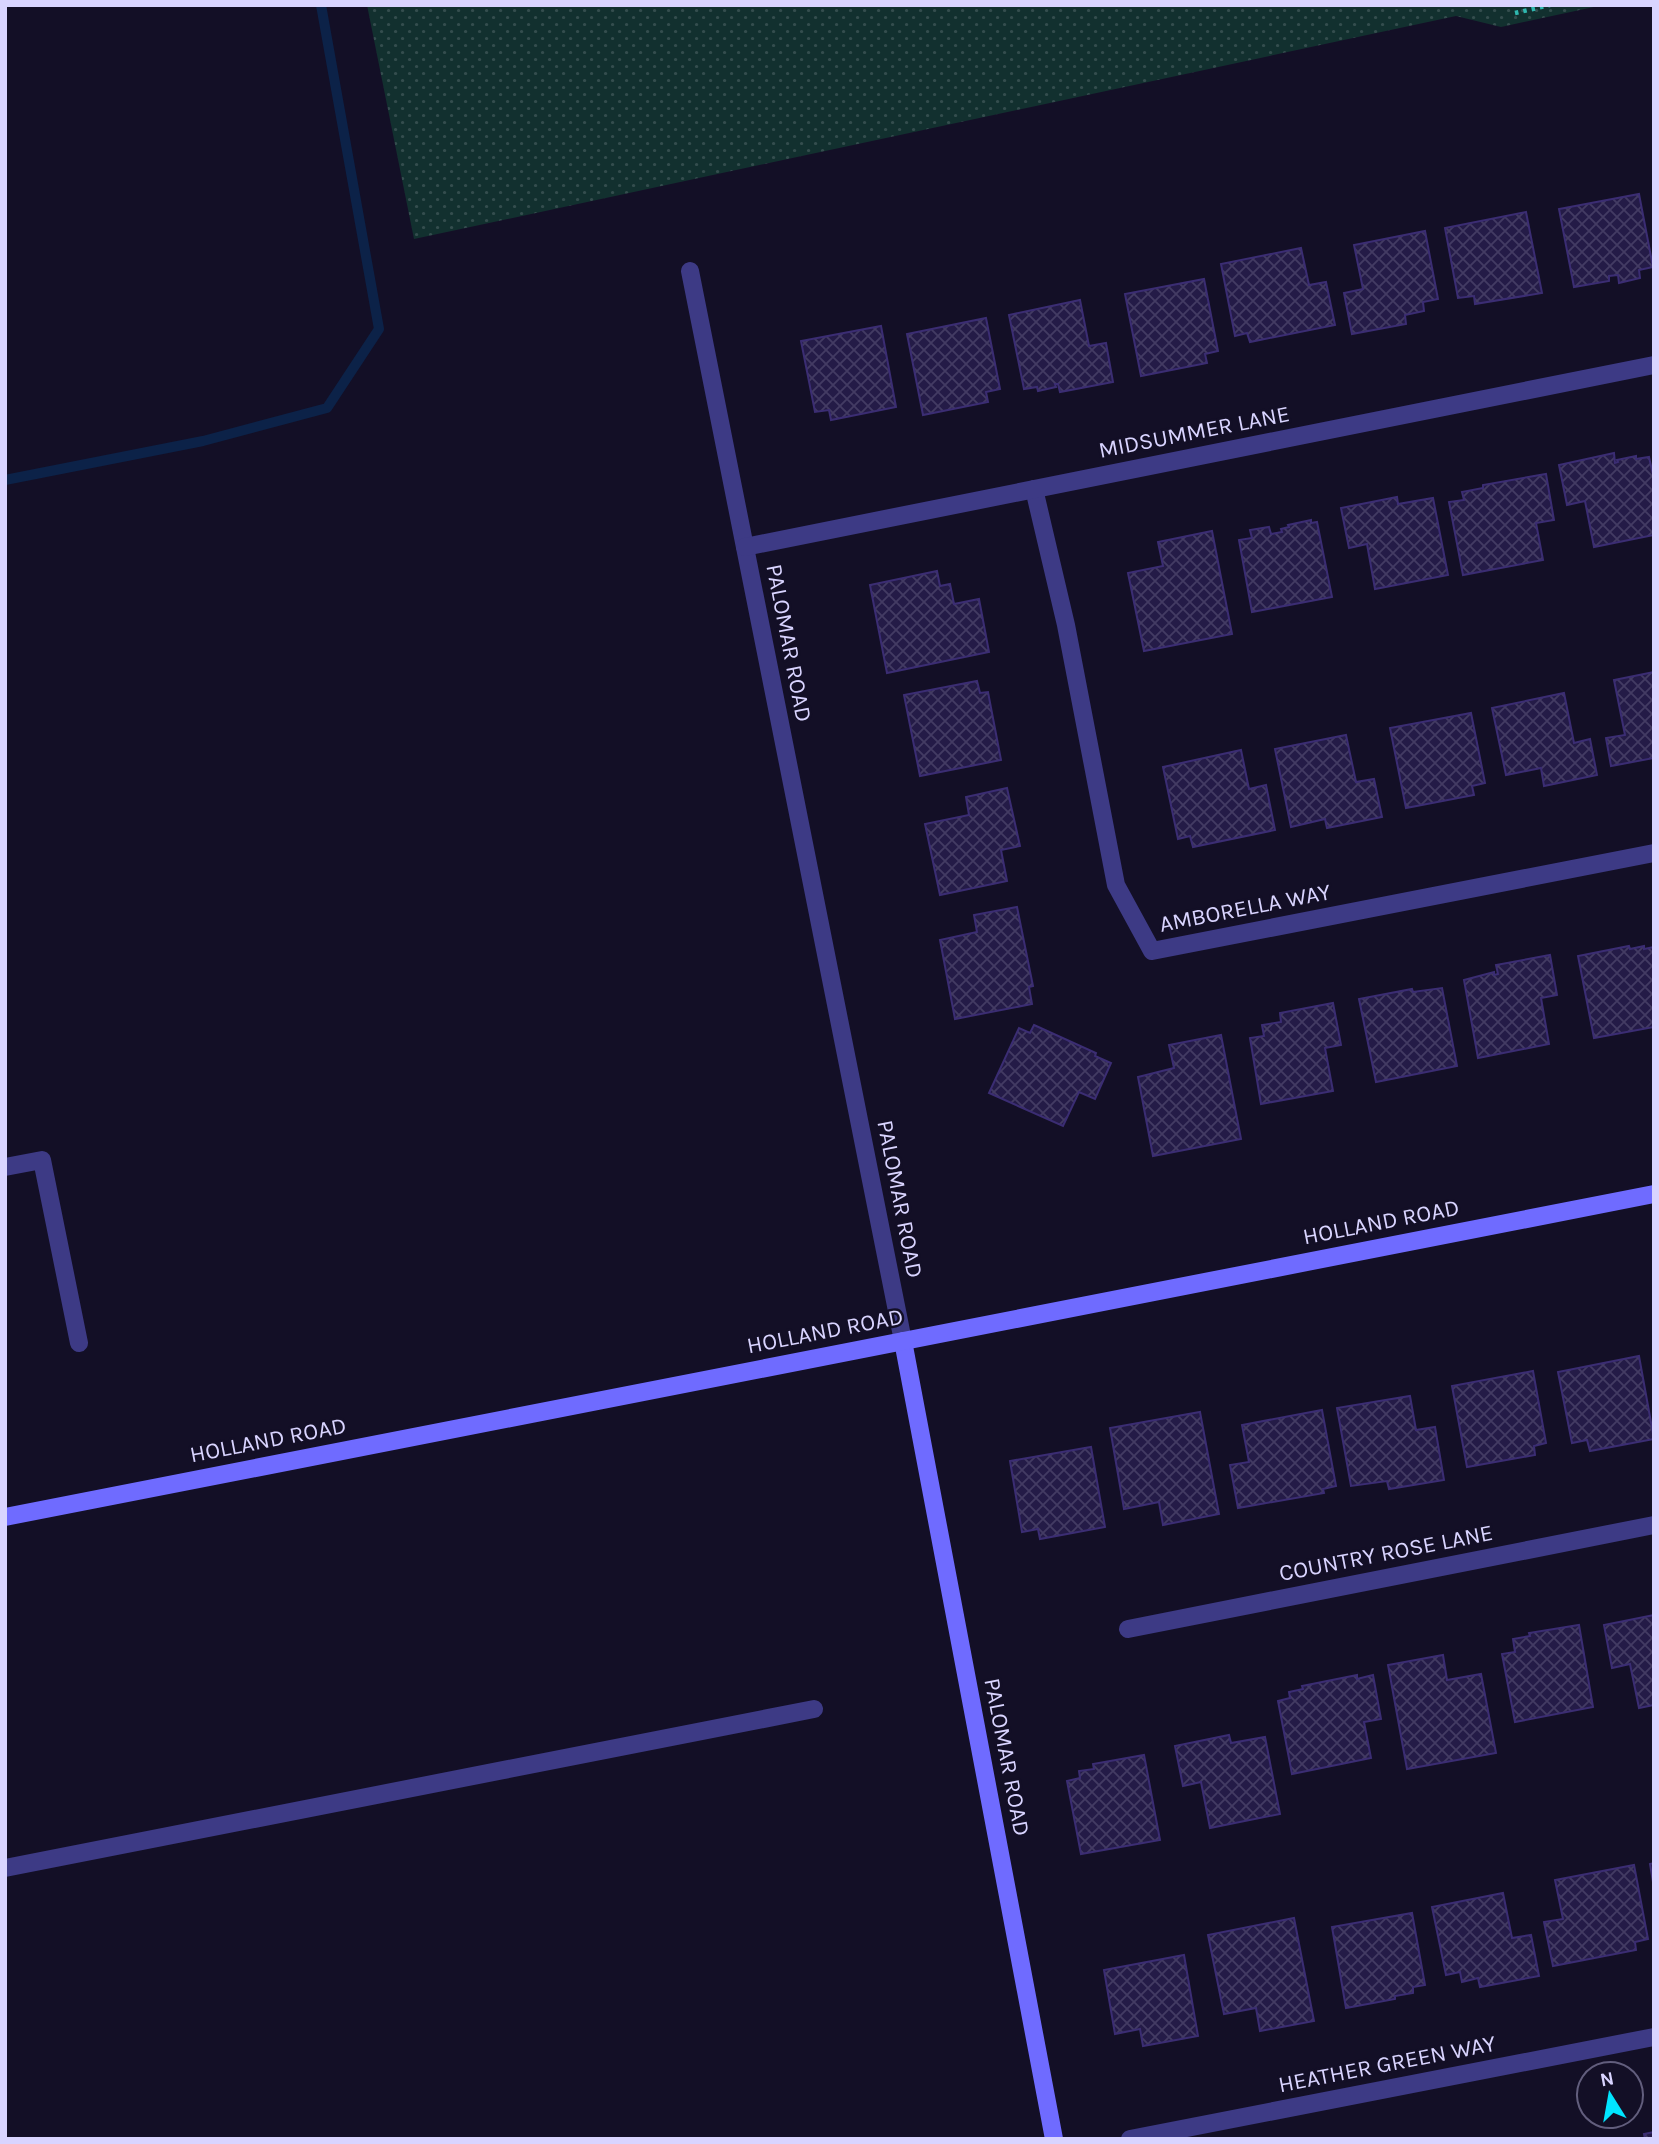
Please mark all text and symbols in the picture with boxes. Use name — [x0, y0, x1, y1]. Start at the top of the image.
street label: MIDSUMMER LANE — [1096, 400, 1292, 464]
street label: PALOMAR ROAD — [760, 562, 818, 724]
street label: AMBORELLA WAY — [1157, 878, 1333, 938]
street label: PALOMAR ROAD — [871, 1118, 929, 1280]
street label: HOLLAND ROAD — [1301, 1194, 1461, 1250]
street label: HOLLAND ROAD — [745, 1303, 905, 1359]
street label: HOLLAND ROAD — [188, 1412, 348, 1468]
street label: COUNTRY ROSE LANE — [1277, 1519, 1495, 1587]
street label: PALOMAR ROAD — [978, 1676, 1036, 1838]
street label: HEATHER GREEN WAY — [1276, 2030, 1498, 2098]
north arrow — [1575, 2060, 1645, 2130]
text: N — [1598, 2067, 1616, 2091]

